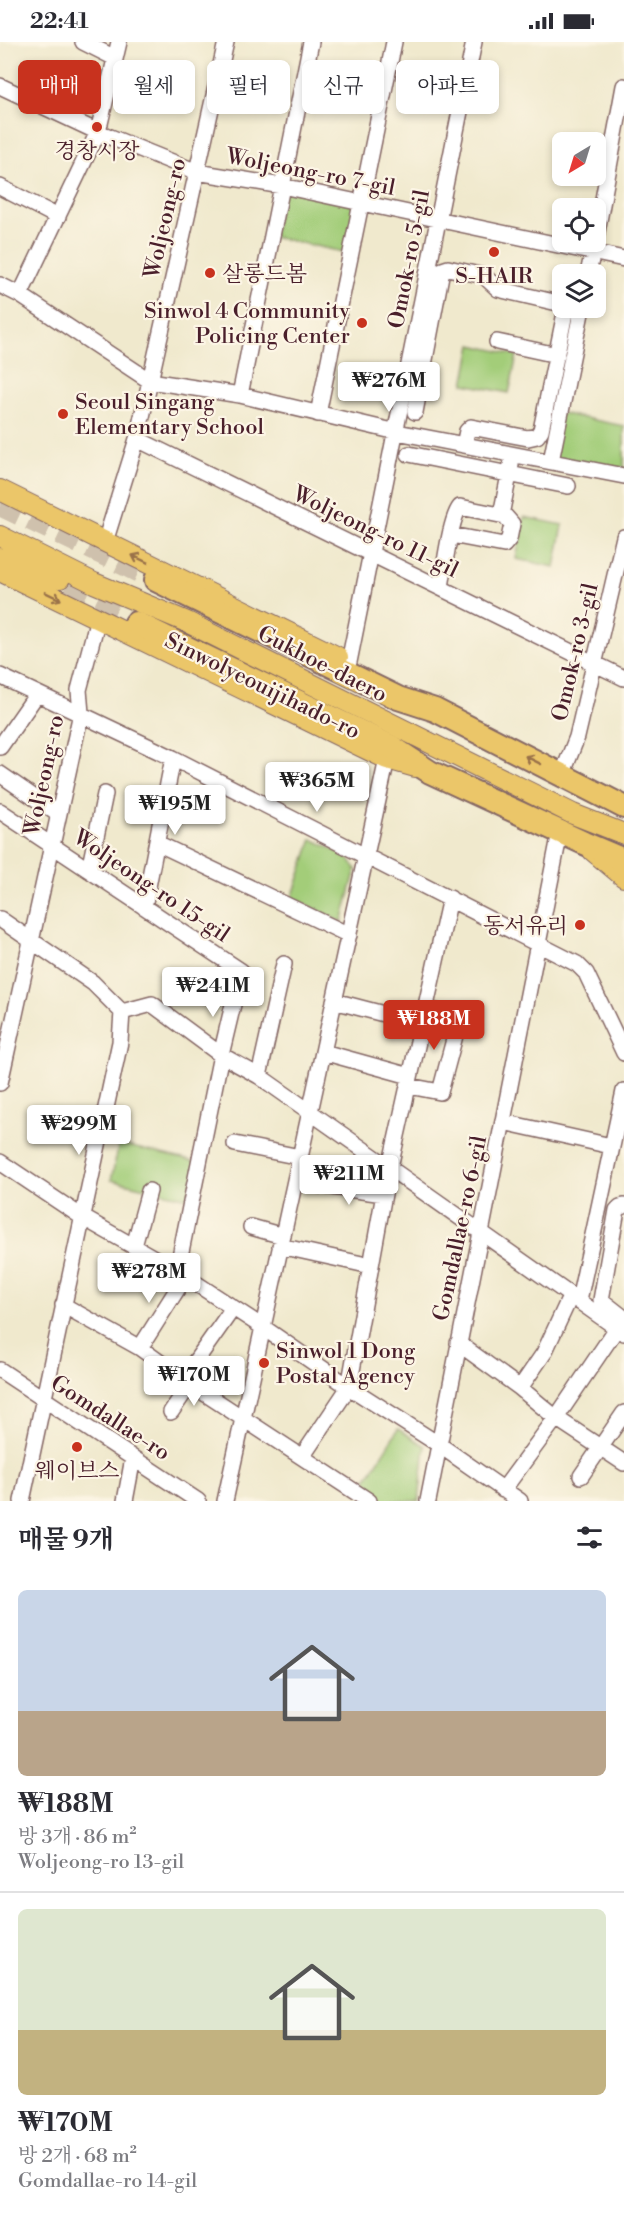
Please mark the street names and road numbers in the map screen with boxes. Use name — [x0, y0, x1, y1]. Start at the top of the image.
street label: Woljeong-ro 7-gil — [223, 143, 398, 202]
street label: Woljeong-ro — [138, 155, 192, 282]
street label: Omok-ro 5-gil — [383, 187, 436, 331]
street label: Woljeong-ro 11-gil — [287, 480, 463, 584]
street label: Omok-ro 3-gil — [546, 580, 605, 724]
street label: Gukhoe-daero — [253, 620, 392, 709]
street label: Sinwolyeouijihado-ro — [160, 627, 364, 745]
street label: Woljeong-ro — [18, 712, 70, 839]
street label: Woljeong-ro 15-gil — [67, 823, 235, 949]
street label: Gomdallae-ro 6-gil — [428, 1133, 493, 1323]
street label: Gomdallae-ro — [45, 1370, 175, 1467]

